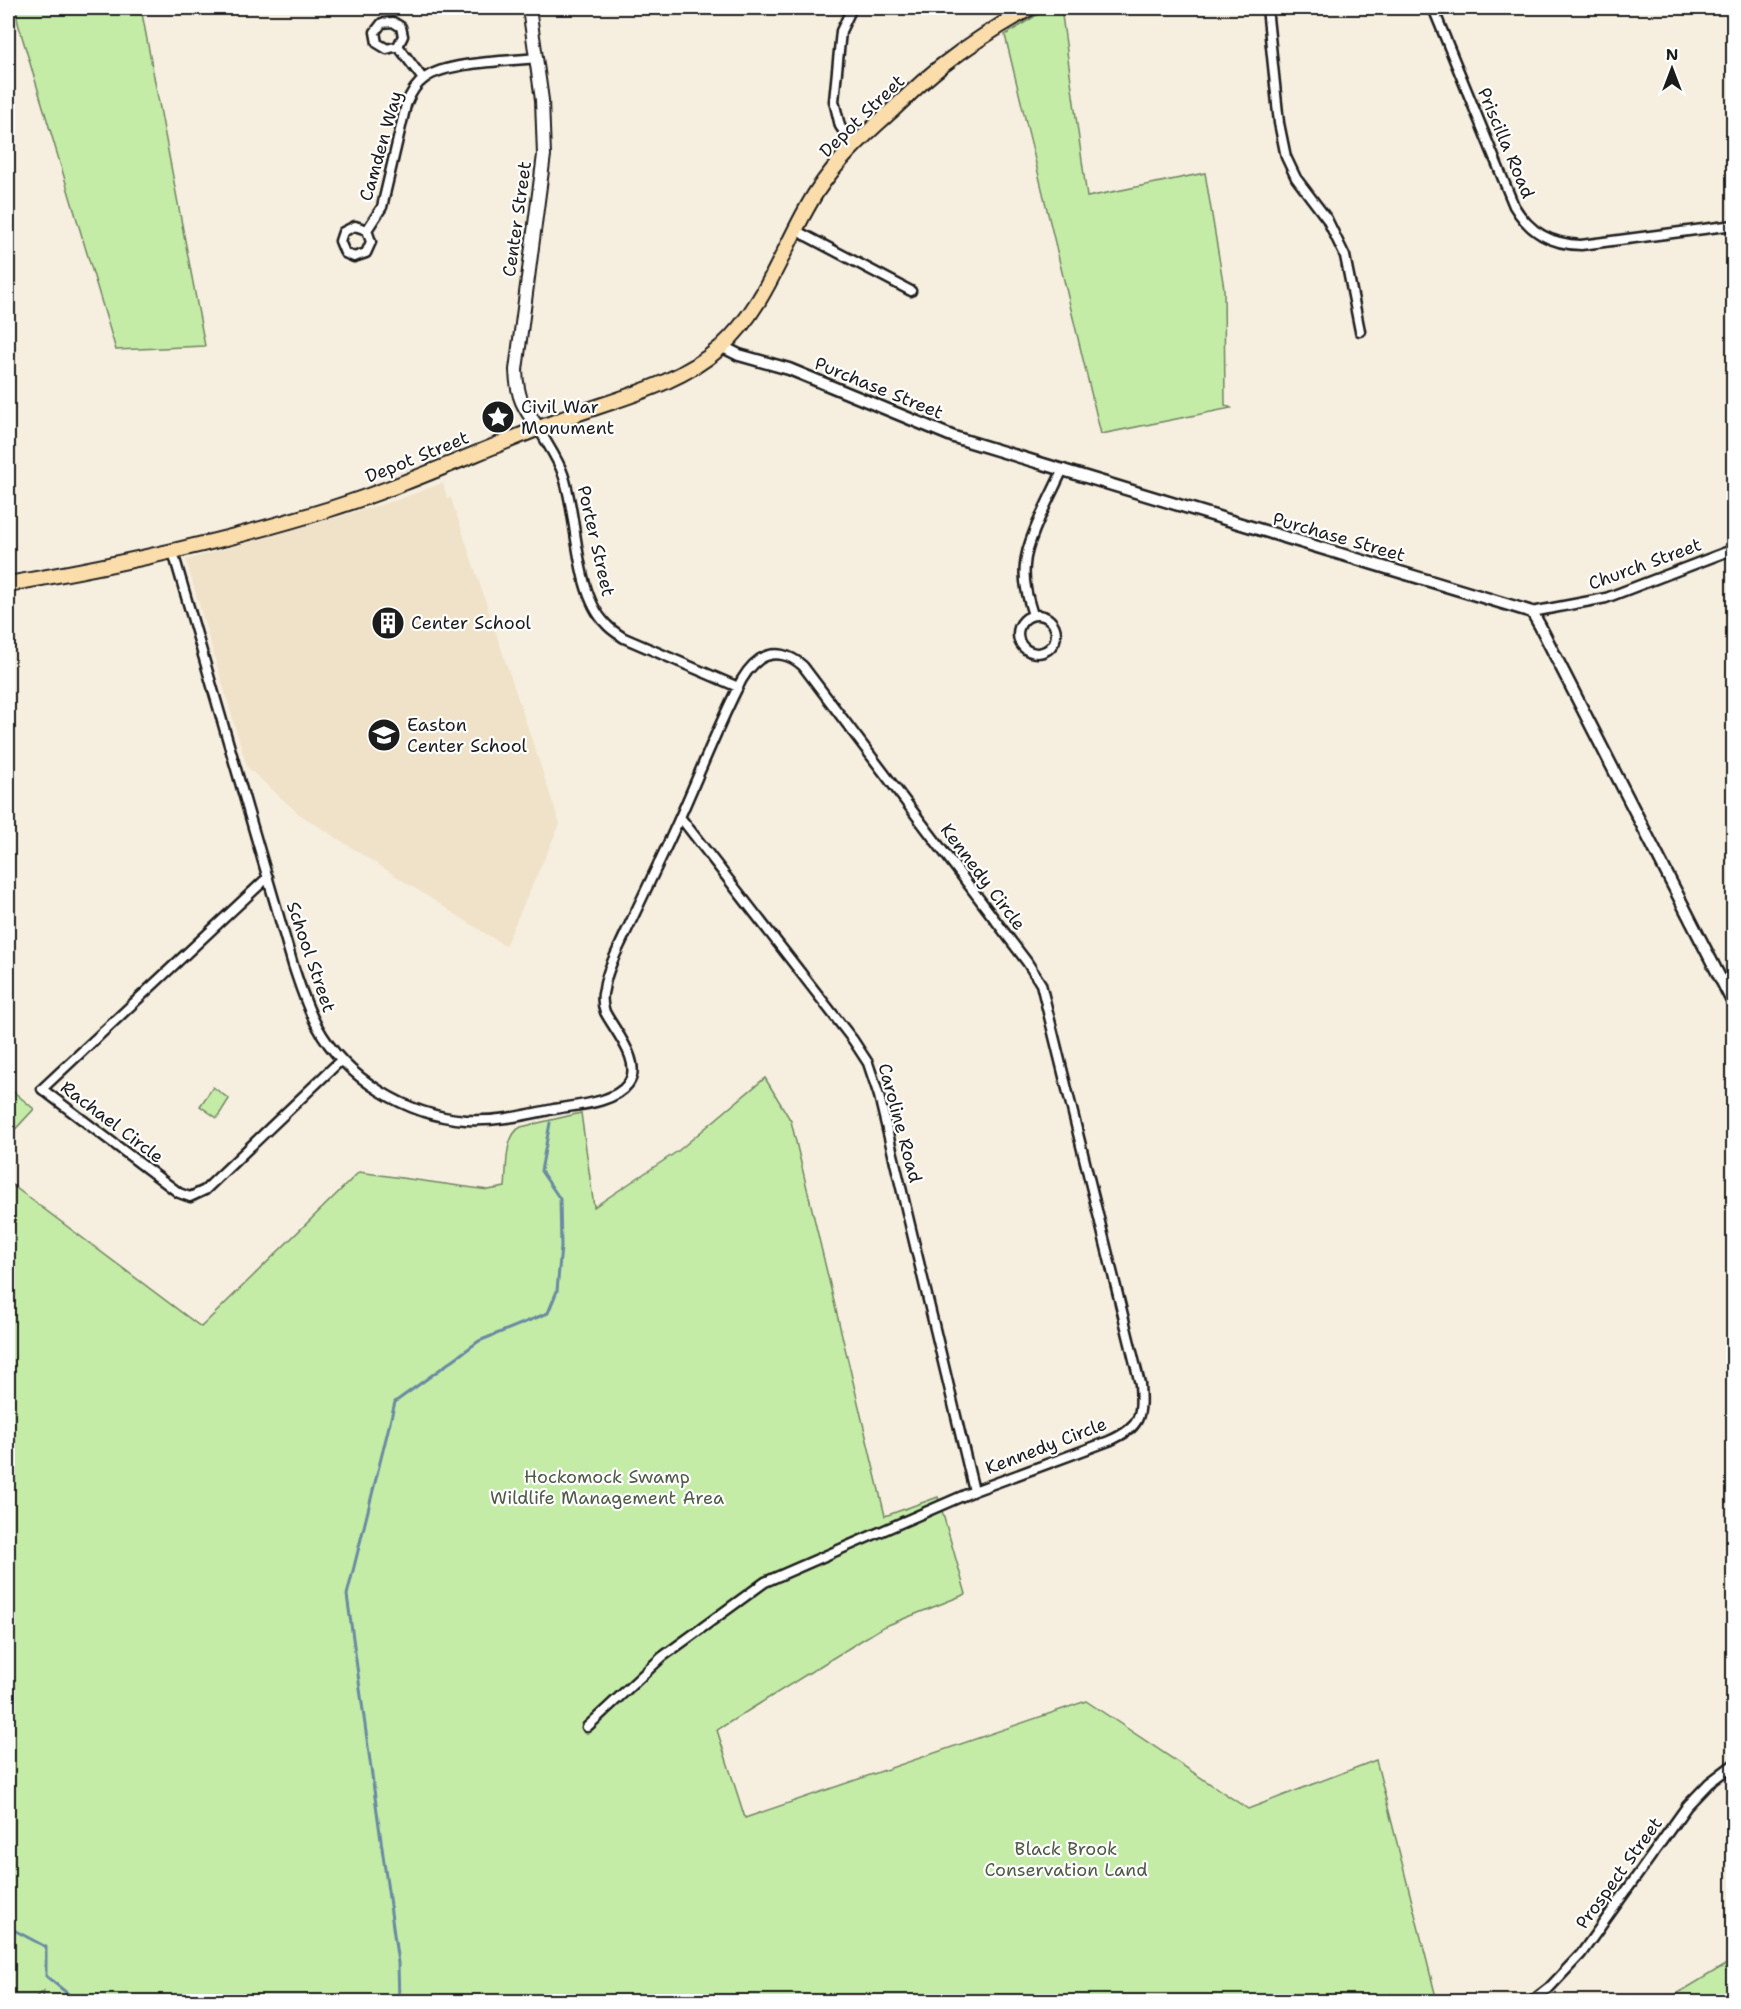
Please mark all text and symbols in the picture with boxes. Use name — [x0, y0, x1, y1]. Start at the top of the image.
north arrow — [1642, 39, 1702, 99]
text: N — [1666, 44, 1678, 65]
street label: Depot Street — [814, 69, 910, 163]
street label: Priscilla Road — [1472, 84, 1540, 202]
street label: Camden Way — [354, 88, 408, 204]
street label: Center Street — [497, 160, 537, 278]
street label: Purchase Street — [811, 351, 947, 425]
place label: Civil War Monument — [521, 395, 615, 440]
place icon: Civil War Monument — [480, 399, 516, 435]
street label: Depot Street — [362, 425, 472, 489]
street label: Porter Street — [572, 483, 620, 599]
street label: Purchase Street — [1270, 507, 1408, 567]
street label: Church Street — [1585, 532, 1705, 596]
building icon: Center School — [370, 605, 406, 641]
place label: Center School — [411, 611, 532, 635]
place label: Easton Center School — [407, 713, 528, 758]
school or university icon: Easton Center School — [366, 717, 402, 753]
street label: Kennedy Circle — [935, 819, 1031, 935]
street label: School Street — [281, 898, 341, 1016]
street label: Caroline Road — [873, 1061, 927, 1185]
street label: Rachael Circle — [56, 1075, 168, 1169]
street label: Kennedy Circle — [982, 1412, 1110, 1480]
park label: Hockomock Swamp Wildlife Management Area — [490, 1465, 724, 1510]
street label: Prospect Street — [1570, 1812, 1668, 1934]
park label: Black Brook Conservation Land — [984, 1837, 1148, 1882]

